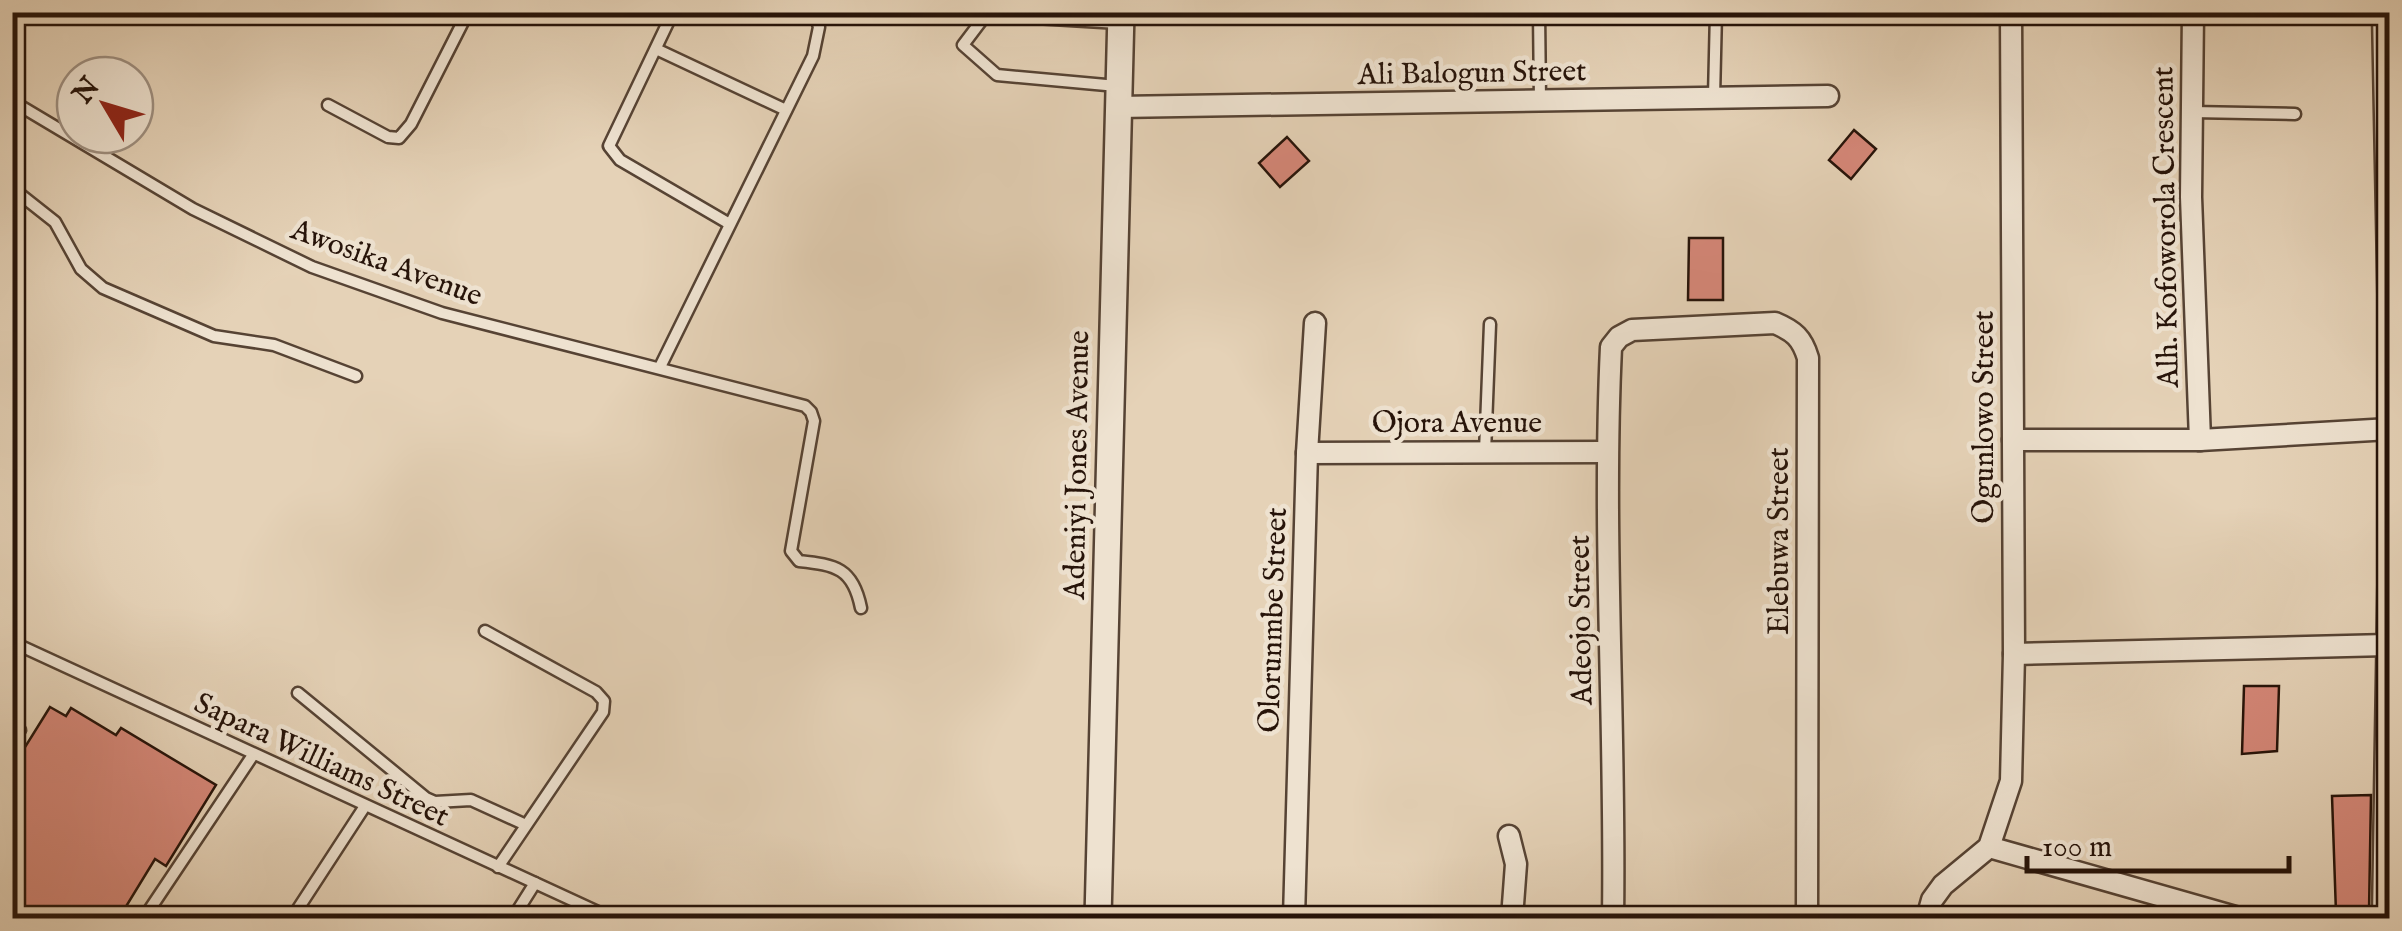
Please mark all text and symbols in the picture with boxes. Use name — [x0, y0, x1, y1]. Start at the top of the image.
street label: Ali Balogun Street — [1356, 53, 1587, 95]
north arrow — [55, 55, 155, 155]
street label: Alh. Kofoworola Crescent — [2145, 66, 2189, 389]
text: N — [65, 71, 109, 112]
street label: Awosika Avenue — [284, 211, 487, 316]
street label: Ogunlowo Street — [1966, 310, 2004, 524]
street label: Adeniyi Jones Avenue — [1057, 330, 1099, 601]
street label: Ojora Avenue — [1372, 405, 1542, 443]
street label: Elebuwa Street — [1761, 447, 1799, 635]
street label: Olorunmbe Street — [1251, 507, 1297, 733]
street label: Adeojo Street — [1562, 534, 1603, 707]
street label: Sapara Williams Street — [188, 685, 455, 837]
scale bar — [2027, 811, 2290, 873]
text: 100 m — [2042, 829, 2112, 867]

